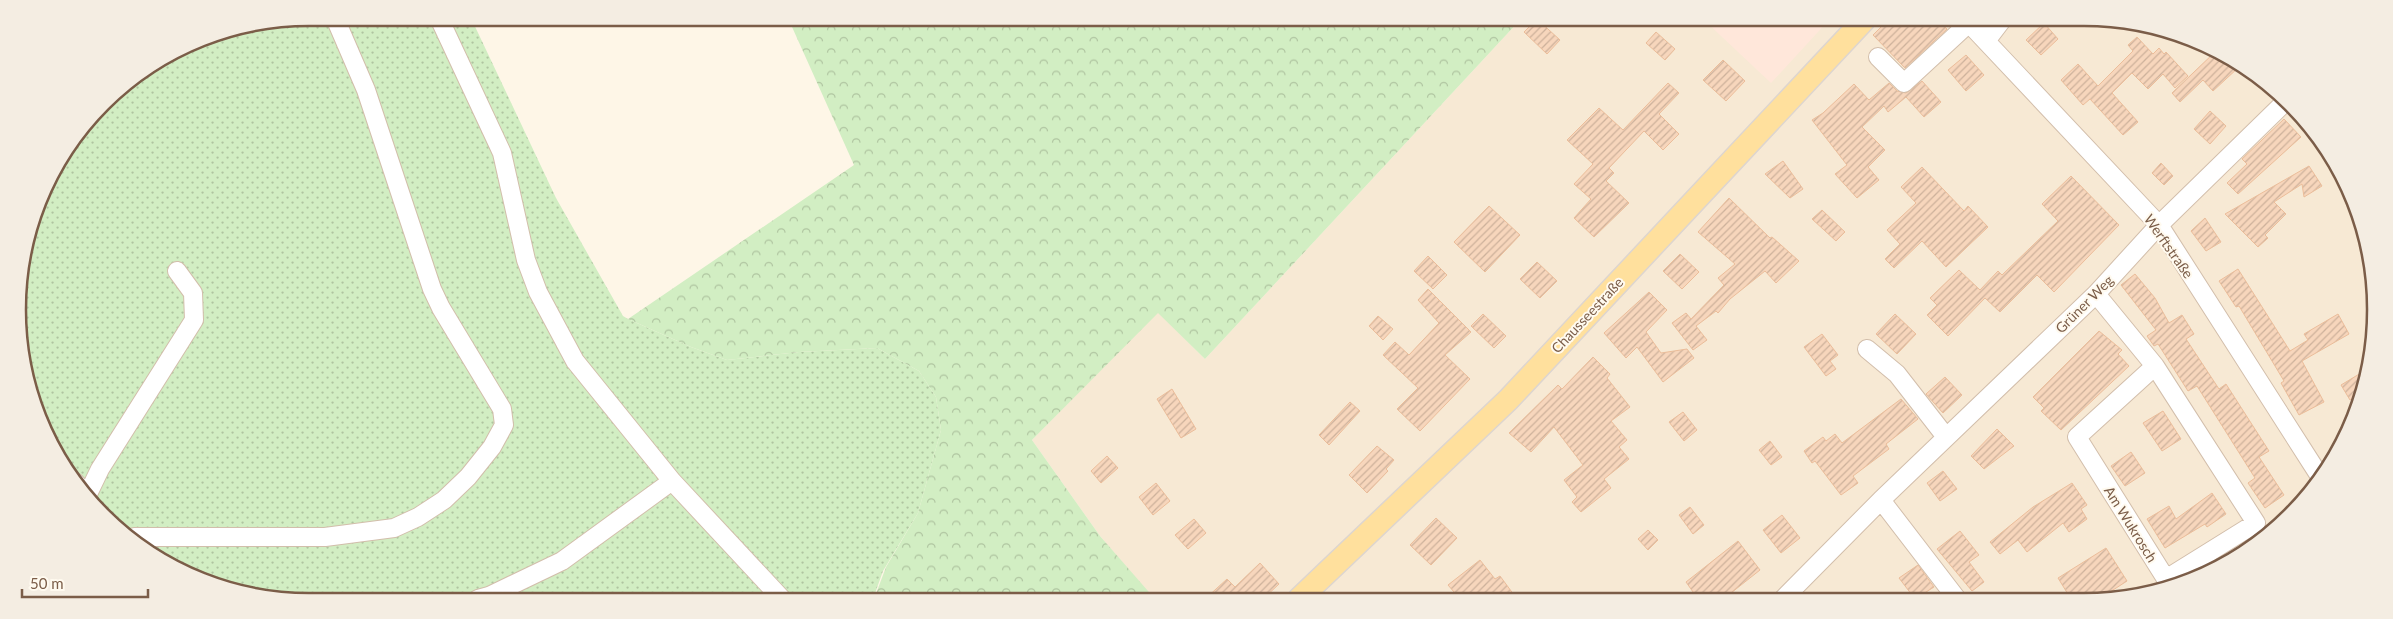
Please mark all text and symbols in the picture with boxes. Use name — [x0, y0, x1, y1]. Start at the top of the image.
street label: Werftstraße — [2141, 211, 2197, 281]
street label: Grüner Weg — [2052, 272, 2116, 336]
street label: Chausseestraße — [1548, 274, 1626, 356]
street label: Am Wukrosch — [2101, 483, 2161, 565]
scale bar — [22, 566, 149, 598]
text: 50 m — [30, 574, 64, 592]

